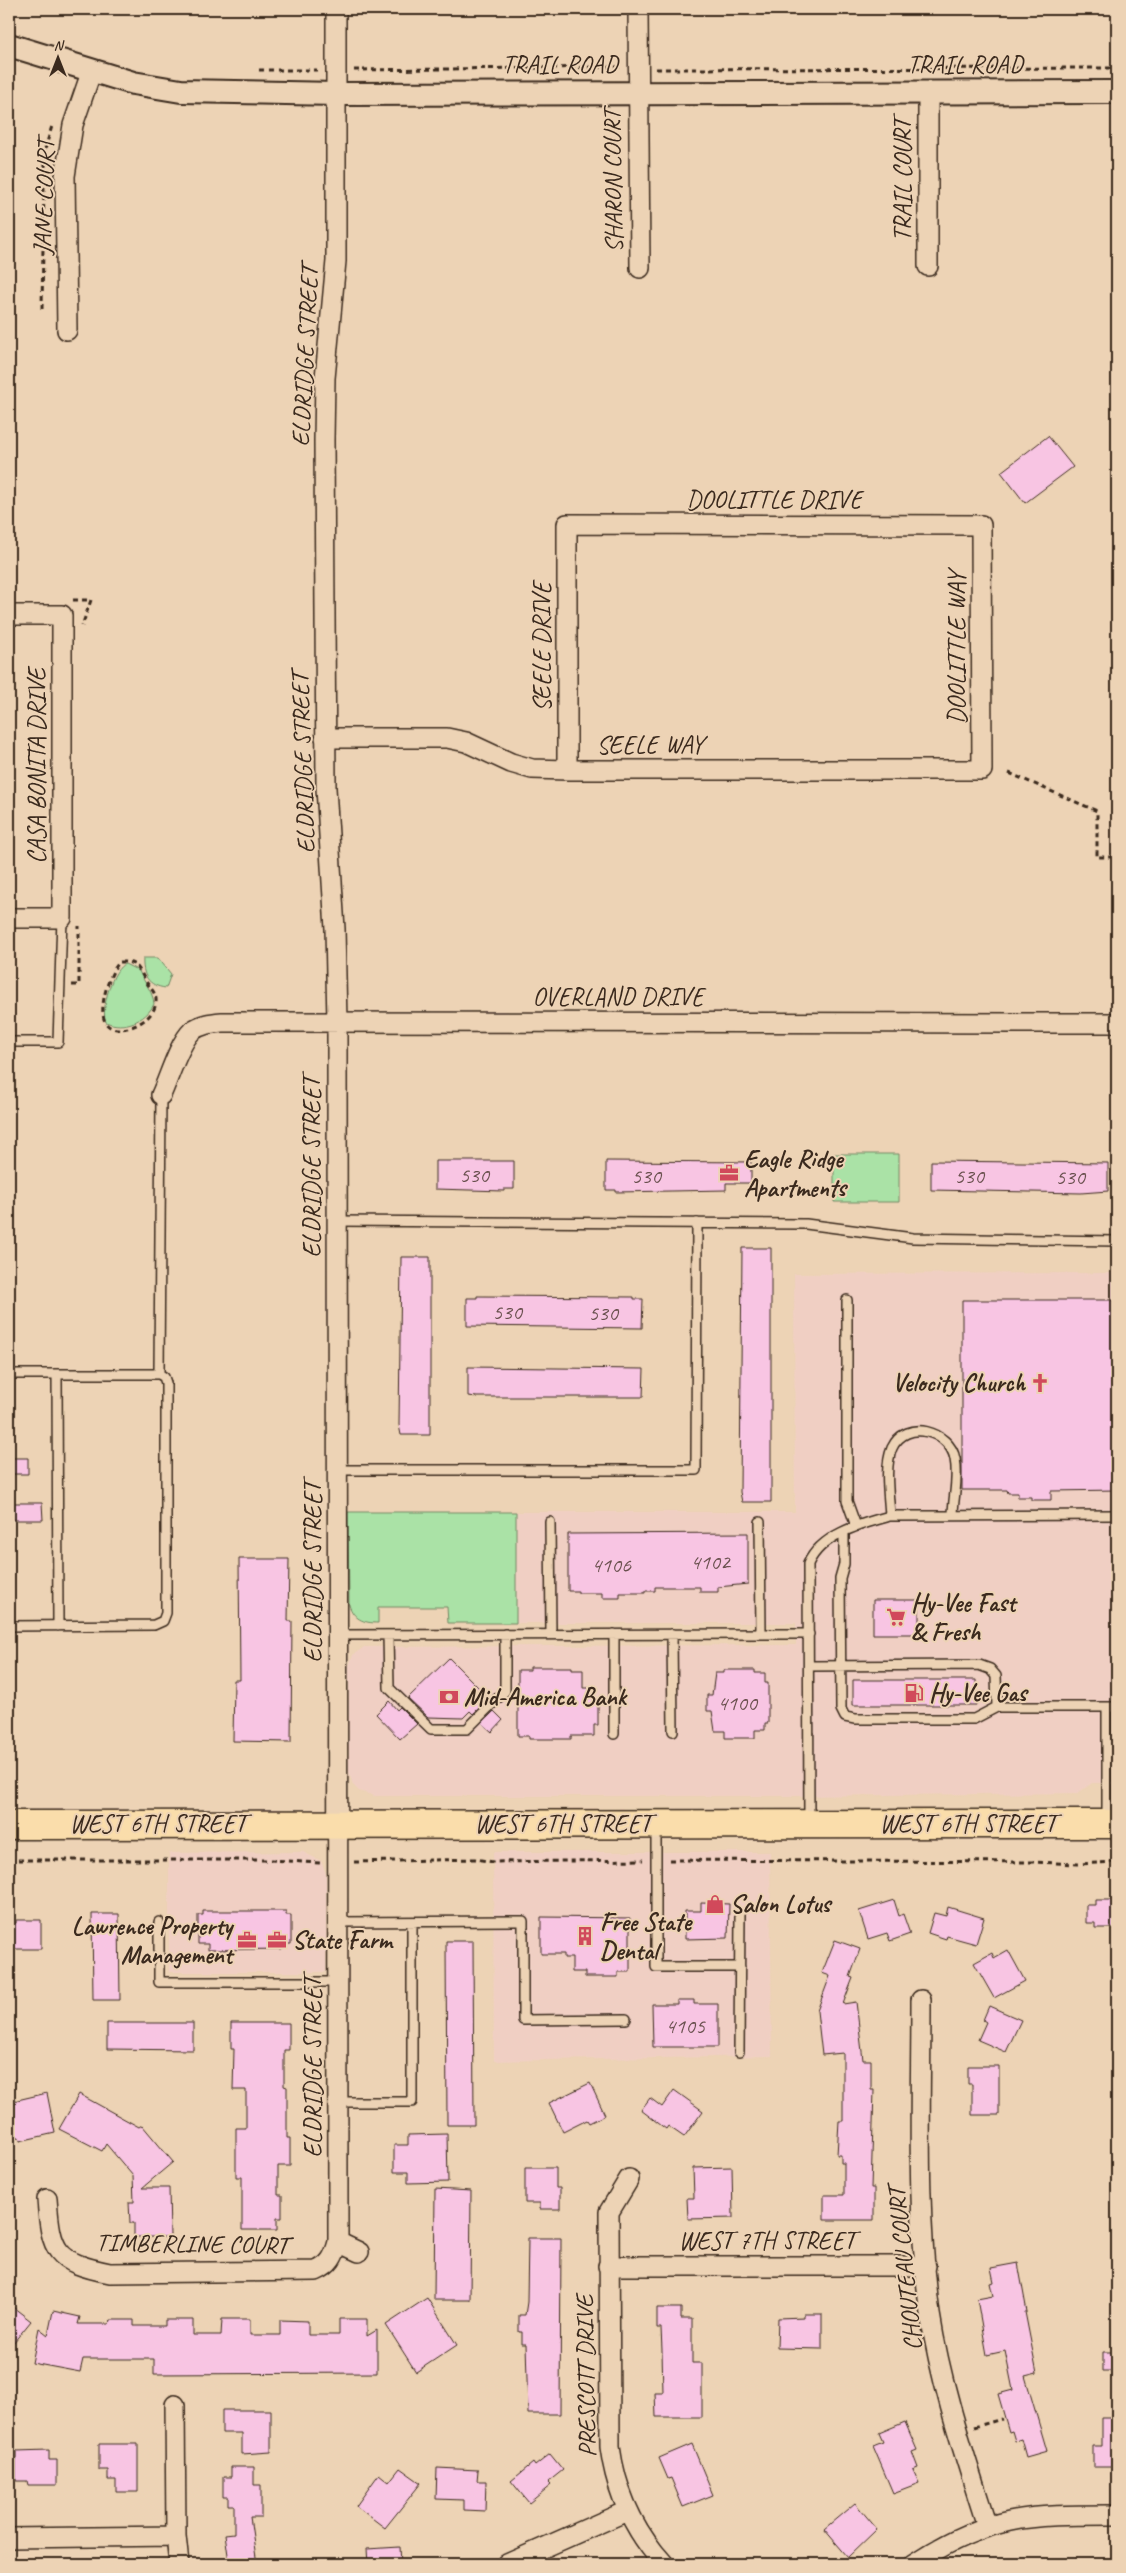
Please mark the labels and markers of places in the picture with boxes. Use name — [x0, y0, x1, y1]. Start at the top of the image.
place label: Eagle Ridge Apartments — [744, 1143, 848, 1204]
office icon: Eagle Ridge Apartments — [718, 1162, 740, 1184]
place label: Velocity Church — [892, 1367, 1026, 1399]
church icon: Velocity Church — [1029, 1372, 1051, 1394]
place label: Hy-Vee Fast & Fresh — [911, 1587, 1018, 1648]
supermarket icon: Hy-Vee Fast & Fresh — [885, 1606, 907, 1628]
place label: Hy-Vee Gas — [929, 1677, 1029, 1709]
place label: Mid-America Bank — [464, 1681, 629, 1713]
fuel station icon: Hy-Vee Gas — [903, 1682, 925, 1704]
bank icon: Mid-America Bank — [438, 1686, 460, 1708]
place label: Salon Lotus — [730, 1888, 833, 1920]
shop icon: Salon Lotus — [704, 1893, 726, 1915]
place label: Free State Dental — [600, 1906, 694, 1967]
place label: Lawrence Property Management — [72, 1910, 235, 1971]
place label: State Farm — [292, 1924, 395, 1956]
building icon: Free State Dental — [574, 1925, 596, 1947]
office icon: Lawrence Property Management — [236, 1929, 258, 1951]
office icon: State Farm — [266, 1929, 288, 1951]

